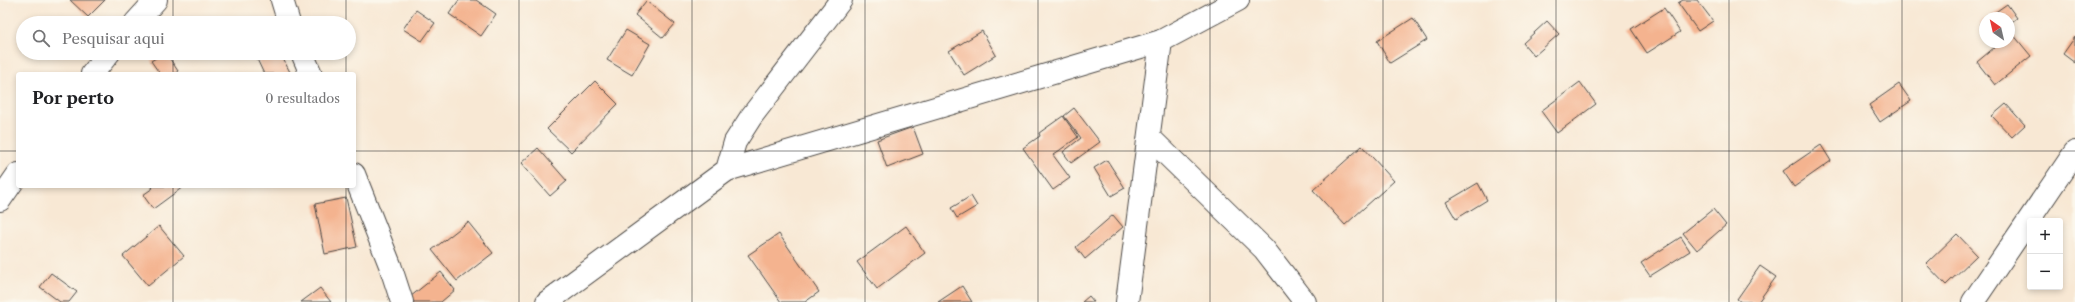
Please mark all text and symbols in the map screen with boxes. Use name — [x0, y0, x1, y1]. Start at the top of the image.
north arrow — [1979, 12, 2015, 48]
search box — [16, 16, 356, 60]
icon: search — [30, 27, 52, 49]
text: Pesquisar aqui — [62, 29, 165, 48]
text: Por perto — [32, 88, 114, 108]
text: 0 resultados — [265, 90, 340, 106]
map controls — [2027, 218, 2063, 290]
button: + — [2027, 218, 2063, 254]
button: − — [2027, 254, 2063, 290]

